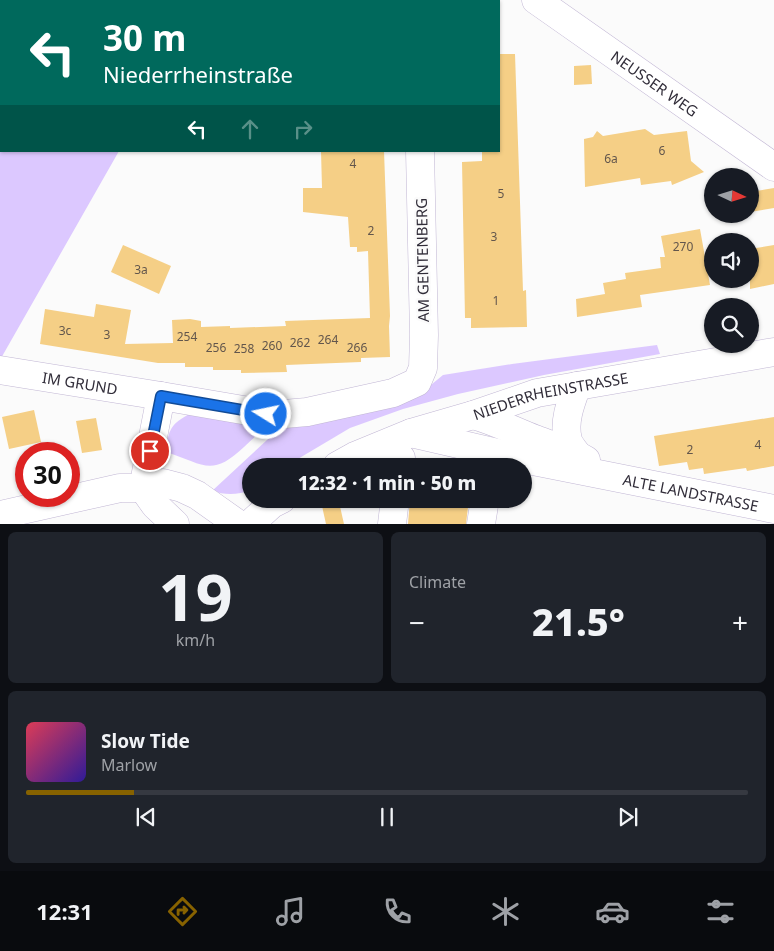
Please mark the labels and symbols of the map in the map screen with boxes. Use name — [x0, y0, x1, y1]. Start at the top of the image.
street label: NEUSSER WEG — [607, 46, 702, 121]
house number: 6 — [659, 142, 666, 159]
house number: 6a — [604, 150, 618, 167]
house number: 4 — [350, 155, 357, 172]
north arrow — [704, 168, 759, 222]
house number: 5 — [498, 185, 505, 202]
street label: AM GENTENBERG — [411, 198, 433, 322]
house number: 2 — [368, 222, 375, 239]
house number: 3 — [491, 228, 498, 245]
house number: 270 — [673, 238, 693, 255]
house number: 3a — [134, 261, 148, 278]
house number: 1 — [493, 292, 499, 309]
house number: 3c — [59, 322, 72, 339]
house number: 3 — [104, 326, 111, 343]
house number: 254 — [177, 328, 197, 345]
house number: 264 — [318, 331, 338, 348]
house number: 262 — [290, 334, 310, 351]
house number: 260 — [262, 337, 282, 354]
house number: 256 — [206, 339, 226, 356]
house number: 266 — [347, 339, 367, 356]
house number: 258 — [234, 340, 254, 357]
street label: IM GRUND — [41, 367, 119, 399]
street label: NIEDERRHEINSTRASSE — [470, 367, 630, 424]
position arrow — [239, 387, 291, 439]
pin — [129, 430, 171, 472]
house number: 4 — [755, 436, 762, 453]
house number: 2 — [687, 441, 694, 458]
speed limit sign: 30 — [15, 442, 80, 507]
street label: ALTE LANDSTRASSE — [621, 469, 760, 516]

